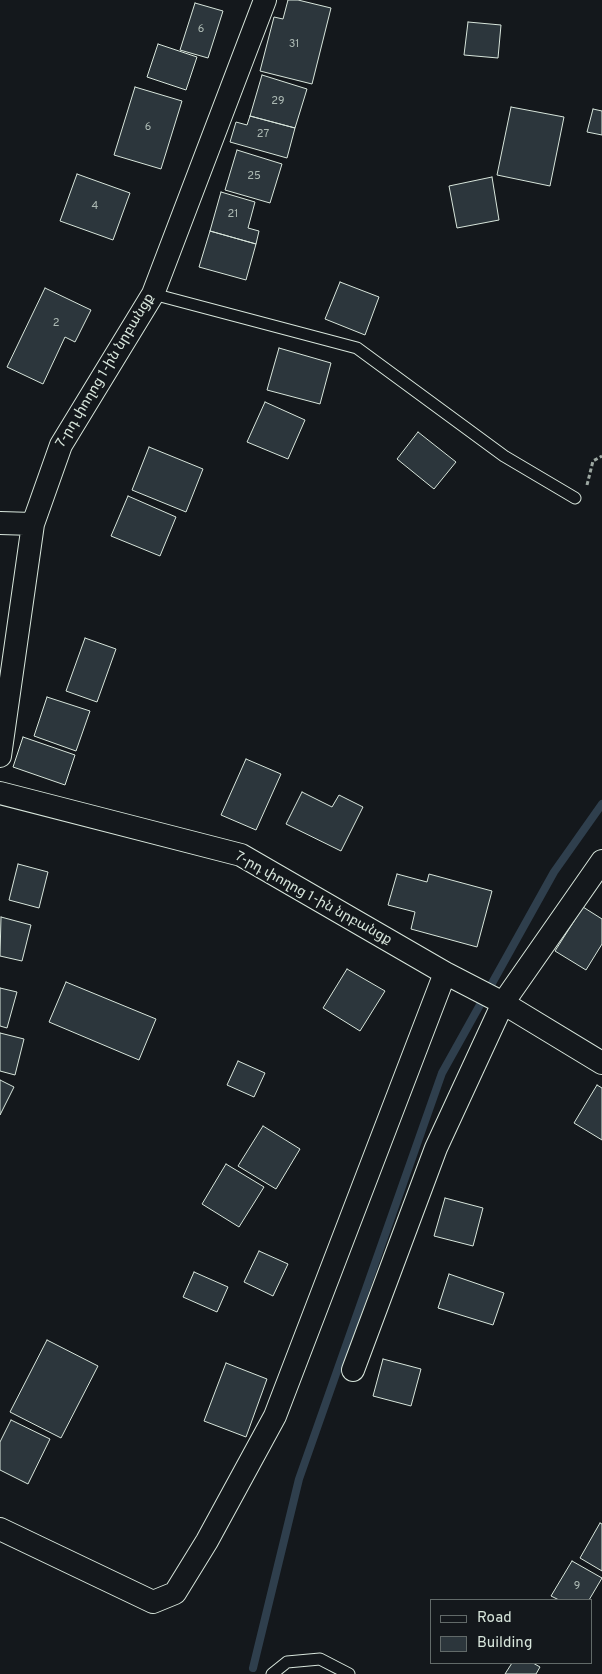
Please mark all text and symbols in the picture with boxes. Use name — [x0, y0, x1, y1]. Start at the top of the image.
house number: 6 — [198, 23, 204, 37]
house number: 31 — [289, 38, 299, 52]
house number: 29 — [271, 95, 285, 109]
house number: 6 — [145, 121, 151, 135]
house number: 27 — [257, 128, 269, 142]
house number: 25 — [247, 170, 261, 184]
house number: 4 — [92, 200, 98, 214]
house number: 21 — [228, 208, 238, 222]
street label: 7-րդ փողոց 1-ին նրբանցք — [53, 291, 159, 451]
house number: 2 — [53, 317, 59, 331]
street label: 7-րդ փողոց 1-ին նրբանցք — [232, 849, 394, 949]
house number: 9 — [574, 1580, 580, 1594]
legend — [430, 1599, 592, 1664]
text: Road — [477, 1609, 512, 1628]
text: Building — [477, 1634, 532, 1653]

